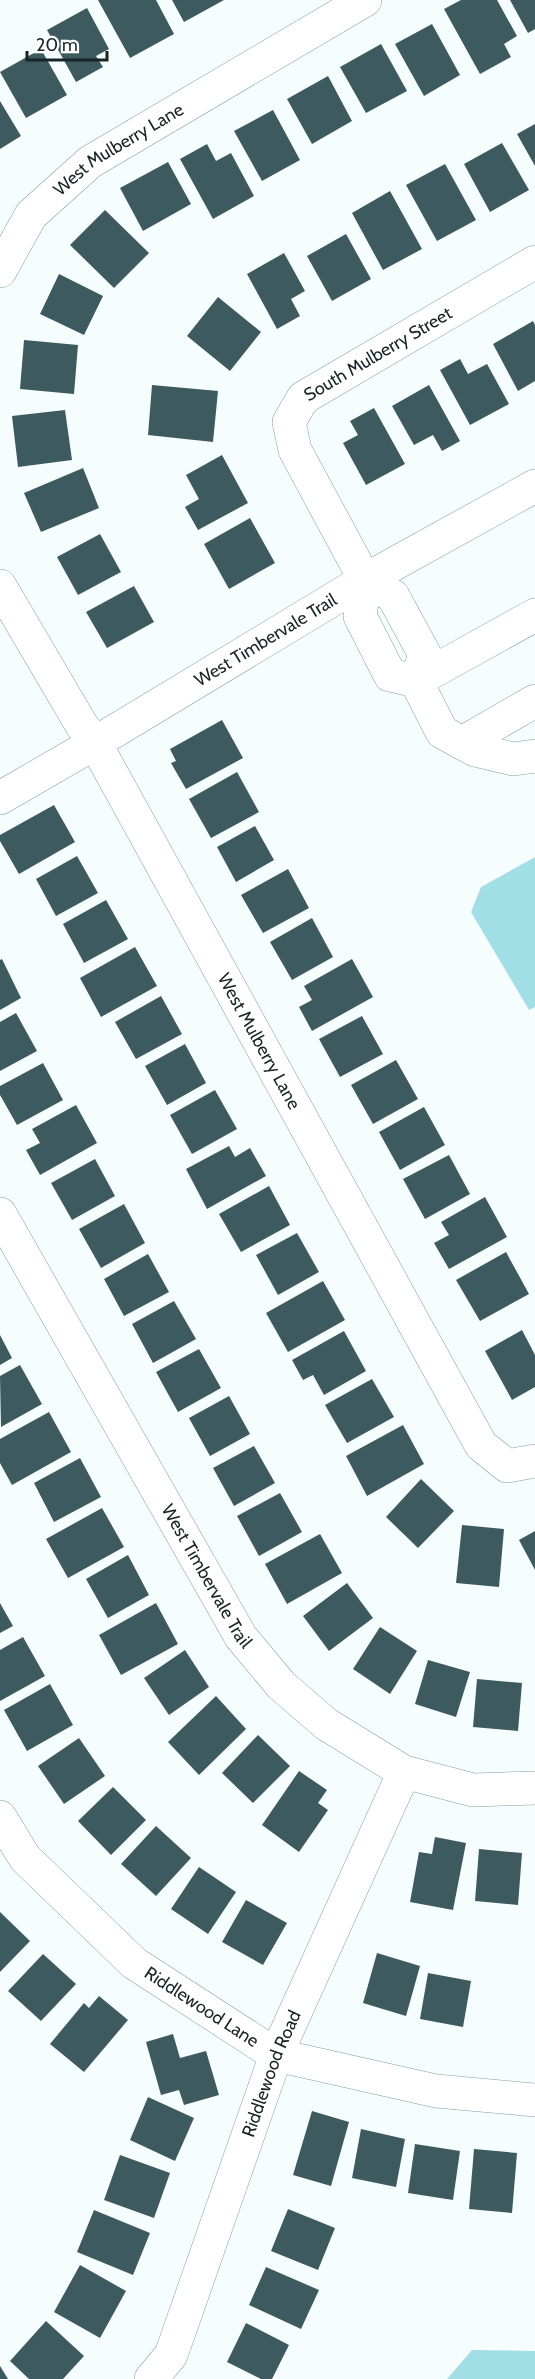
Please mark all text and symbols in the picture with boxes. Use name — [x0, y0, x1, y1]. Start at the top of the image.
scale bar — [27, 24, 106, 62]
text: 20 m — [36, 34, 78, 56]
street label: West Mulberry Lane — [49, 98, 187, 200]
street label: South Mulberry Street — [300, 302, 456, 406]
street label: West Timbervale Trail — [190, 588, 341, 691]
street label: West Mulberry Lane — [213, 969, 305, 1113]
street label: West Timbervale Trail — [157, 1500, 257, 1653]
street label: Riddlewood Lane — [140, 1962, 263, 2052]
street label: Riddlewood Road — [237, 2007, 306, 2140]

